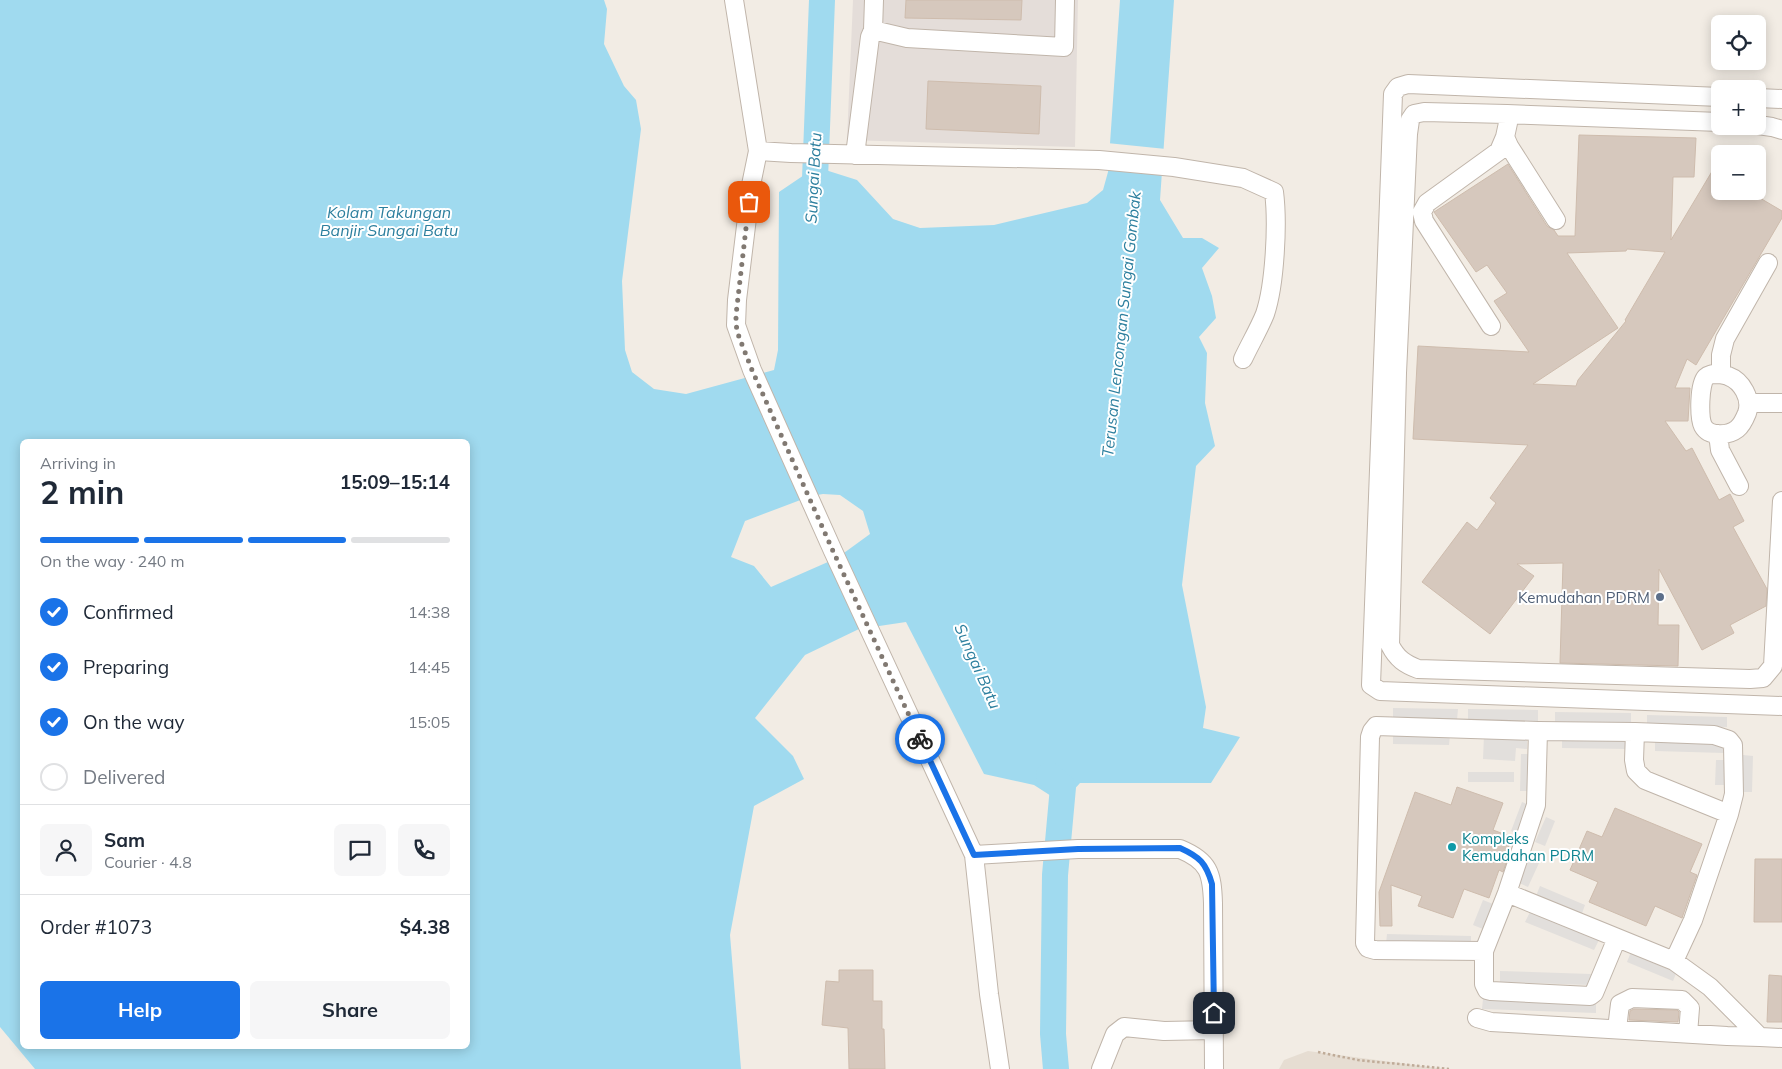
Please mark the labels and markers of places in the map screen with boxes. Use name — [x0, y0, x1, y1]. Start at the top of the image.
pin — [728, 181, 770, 223]
place label: Kemudahan PDRM — [1518, 588, 1650, 607]
marker: Kemudahan PDRM — [1654, 591, 1666, 603]
place label: Kompleks Kemudahan PDRM — [1462, 829, 1594, 865]
marker: Kompleks Kemudahan PDRM — [1446, 841, 1458, 853]
pin — [1193, 992, 1235, 1034]

